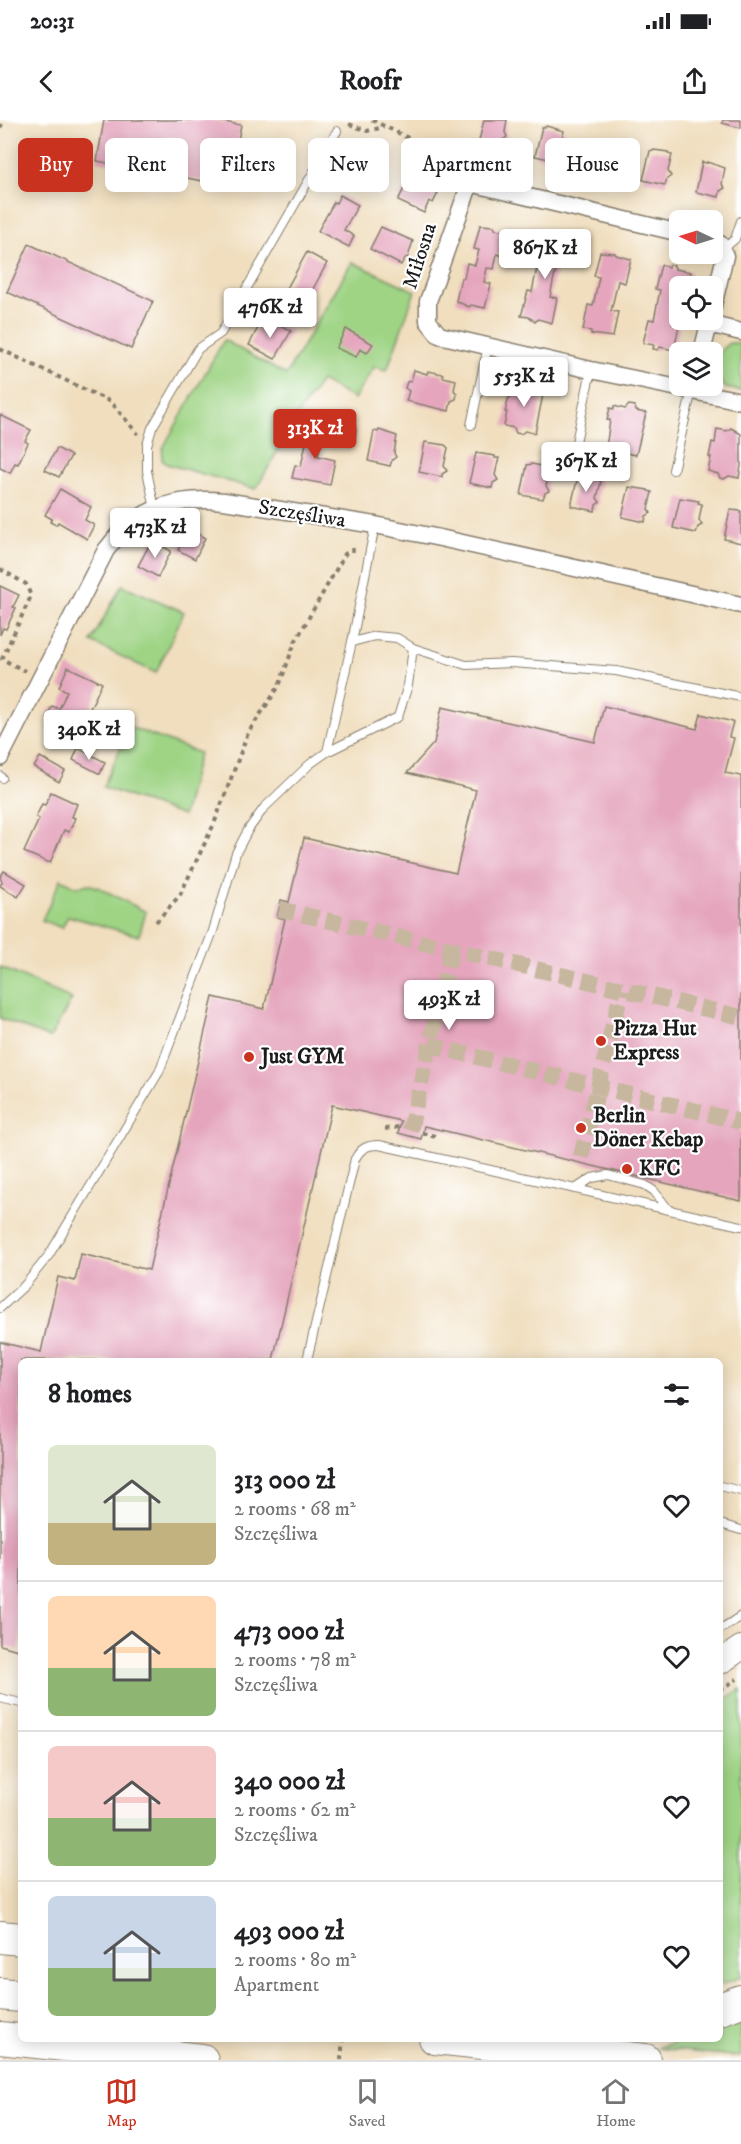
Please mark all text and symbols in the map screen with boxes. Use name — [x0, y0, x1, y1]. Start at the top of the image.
text: 20:31 — [30, 8, 75, 35]
text: Roofr — [339, 64, 402, 98]
icon: back — [30, 65, 63, 98]
icon: share — [678, 65, 711, 98]
chip: Buy — [18, 138, 93, 192]
chip: Rent — [105, 138, 188, 192]
chip: Filters — [200, 138, 296, 192]
chip: New — [308, 138, 389, 192]
chip: Apartment — [401, 138, 533, 192]
chip: House — [545, 138, 640, 192]
north arrow — [669, 210, 723, 264]
map controls — [669, 210, 723, 396]
street label: Miłosna — [397, 220, 443, 292]
pin: 867K zł — [490, 229, 600, 280]
text: 867K zł — [513, 236, 577, 261]
button: locate — [669, 276, 723, 330]
pin: 476K zł — [215, 288, 325, 339]
text: 476K zł — [238, 295, 302, 320]
button: layers — [669, 342, 723, 396]
pin: 553K zł — [469, 357, 579, 408]
text: 553K zł — [494, 364, 554, 389]
pin: 313K zł — [260, 409, 370, 460]
text: 313K zł — [287, 416, 343, 441]
pin: 367K zł — [531, 442, 641, 493]
text: 367K zł — [555, 449, 617, 474]
street label: Szczęśliwa — [257, 494, 348, 534]
pin: 473K zł — [100, 508, 210, 559]
text: 473K zł — [124, 515, 186, 540]
pin: 340K zł — [34, 710, 144, 761]
text: 340K zł — [58, 717, 120, 742]
pin: 493K zł — [394, 980, 504, 1031]
text: 493K zł — [418, 987, 480, 1012]
place label: Pizza Hut Express — [613, 1016, 697, 1066]
marker: Pizza Hut Express — [594, 1034, 608, 1048]
place label: Just GYM — [259, 1044, 344, 1070]
marker: Just GYM — [242, 1050, 256, 1064]
place label: Berlin Döner Kebap — [593, 1103, 704, 1153]
marker: Berlin Döner Kebap — [574, 1121, 588, 1135]
place label: KFC — [639, 1156, 681, 1182]
marker: KFC — [620, 1162, 634, 1176]
text: 8 homes — [48, 1378, 132, 1411]
icon: filters — [660, 1378, 693, 1411]
text: 313 000 zł — [234, 1464, 335, 1497]
icon: home — [96, 1469, 168, 1541]
icon: heart — [660, 1489, 693, 1522]
text: 2 rooms · 68 m² — [234, 1497, 356, 1522]
text: Szczęśliwa — [234, 1522, 318, 1547]
text: 473 000 zł — [234, 1615, 344, 1648]
icon: home — [96, 1620, 168, 1692]
icon: heart — [660, 1640, 693, 1673]
text: 2 rooms · 78 m² — [234, 1648, 356, 1673]
text: Szczęśliwa — [234, 1673, 318, 1698]
text: 340 000 zł — [234, 1765, 345, 1798]
icon: home — [96, 1770, 168, 1842]
icon: heart — [660, 1790, 693, 1823]
text: 2 rooms · 62 m² — [234, 1798, 356, 1823]
text: Szczęśliwa — [234, 1823, 318, 1848]
text: 493 000 zł — [234, 1915, 344, 1948]
icon: home — [96, 1920, 168, 1992]
icon: heart — [660, 1940, 693, 1973]
text: 2 rooms · 80 m² — [234, 1948, 356, 1973]
text: Apartment — [234, 1973, 319, 1998]
tab: Map — [105, 2075, 138, 2131]
tab: Saved — [349, 2075, 386, 2131]
tab: Home — [596, 2075, 636, 2131]

